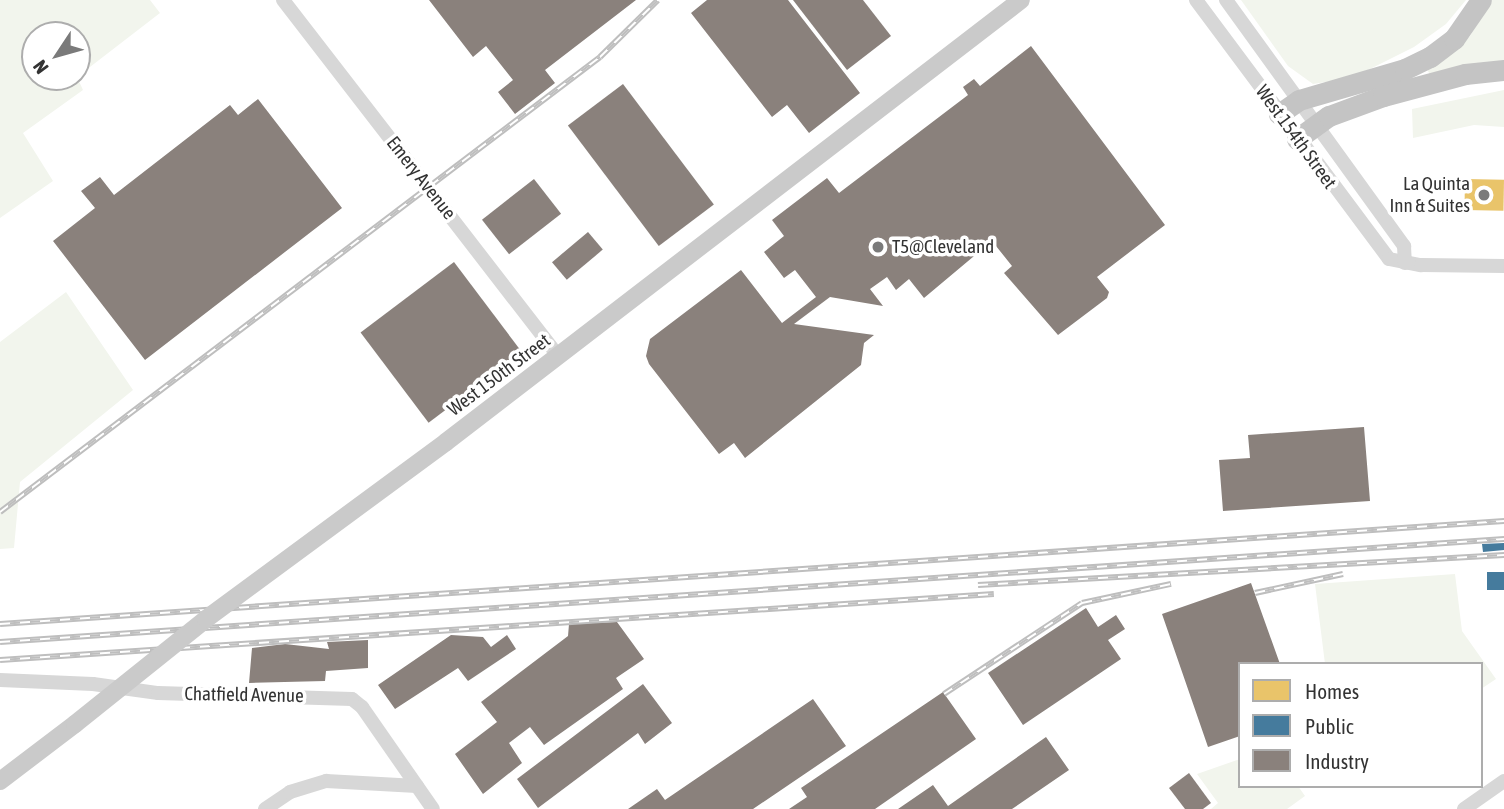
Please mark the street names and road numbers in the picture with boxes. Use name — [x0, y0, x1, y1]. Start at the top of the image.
street label: West 154th Street — [1251, 81, 1341, 193]
street label: Emery Avenue — [382, 132, 460, 224]
street label: West 150th Street — [443, 329, 555, 421]
street label: Chatfield Avenue — [184, 683, 304, 707]

